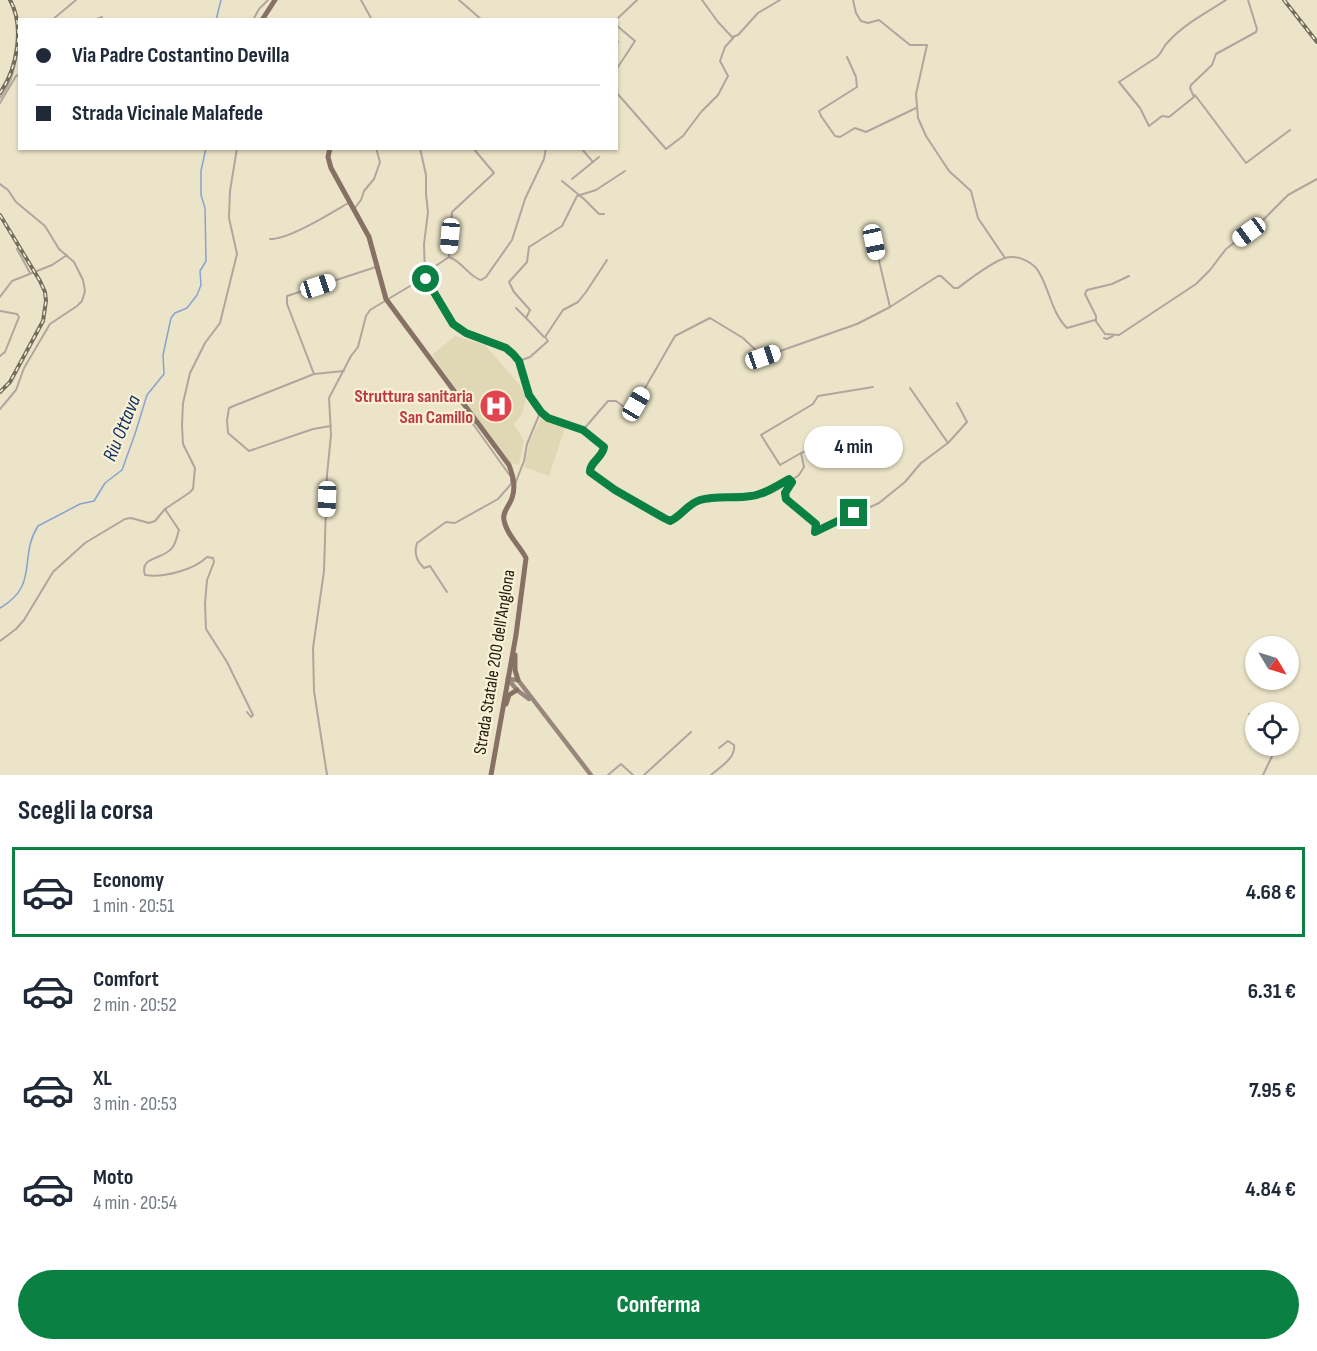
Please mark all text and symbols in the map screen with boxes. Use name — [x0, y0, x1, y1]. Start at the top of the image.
text: Via Padre Costantino Devilla — [72, 42, 289, 69]
text: Strada Vicinale Malafede — [72, 100, 263, 127]
car — [1229, 214, 1269, 250]
car — [439, 217, 461, 255]
car — [861, 223, 887, 261]
route start — [412, 265, 439, 292]
car — [298, 272, 338, 300]
car — [743, 343, 783, 371]
car — [619, 384, 653, 424]
place label: Struttura sanitaria San Camillo — [354, 386, 473, 428]
hospital icon: Struttura sanitaria San Camillo — [478, 388, 514, 424]
water label: Riu Ottava — [98, 392, 146, 465]
callout: 4 min — [804, 426, 904, 468]
text: 4 min — [834, 435, 873, 459]
car — [317, 481, 337, 517]
route end — [840, 499, 867, 526]
street label: Strada Statale 200 dell'Anglona — [469, 568, 520, 756]
north arrow — [1245, 636, 1299, 690]
map controls — [1245, 636, 1299, 756]
button: locate — [1245, 702, 1299, 756]
text: Scegli la corsa — [18, 795, 153, 827]
icon: car — [21, 865, 75, 919]
text: Economy — [93, 867, 164, 894]
text: 4.68 € — [1246, 879, 1296, 906]
text: 1 min · 20:51 — [93, 894, 174, 918]
icon: car — [21, 964, 75, 1018]
text: Comfort — [93, 966, 159, 993]
text: 6.31 € — [1248, 978, 1296, 1005]
text: 2 min · 20:52 — [93, 993, 177, 1017]
icon: car — [21, 1063, 75, 1117]
text: XL — [93, 1065, 112, 1092]
text: 7.95 € — [1249, 1077, 1296, 1104]
text: 3 min · 20:53 — [93, 1092, 177, 1116]
icon: car — [21, 1162, 75, 1216]
text: Moto — [93, 1164, 133, 1191]
text: 4.84 € — [1245, 1176, 1296, 1203]
text: 4 min · 20:54 — [93, 1191, 177, 1215]
button: Conferma — [18, 1270, 1299, 1339]

